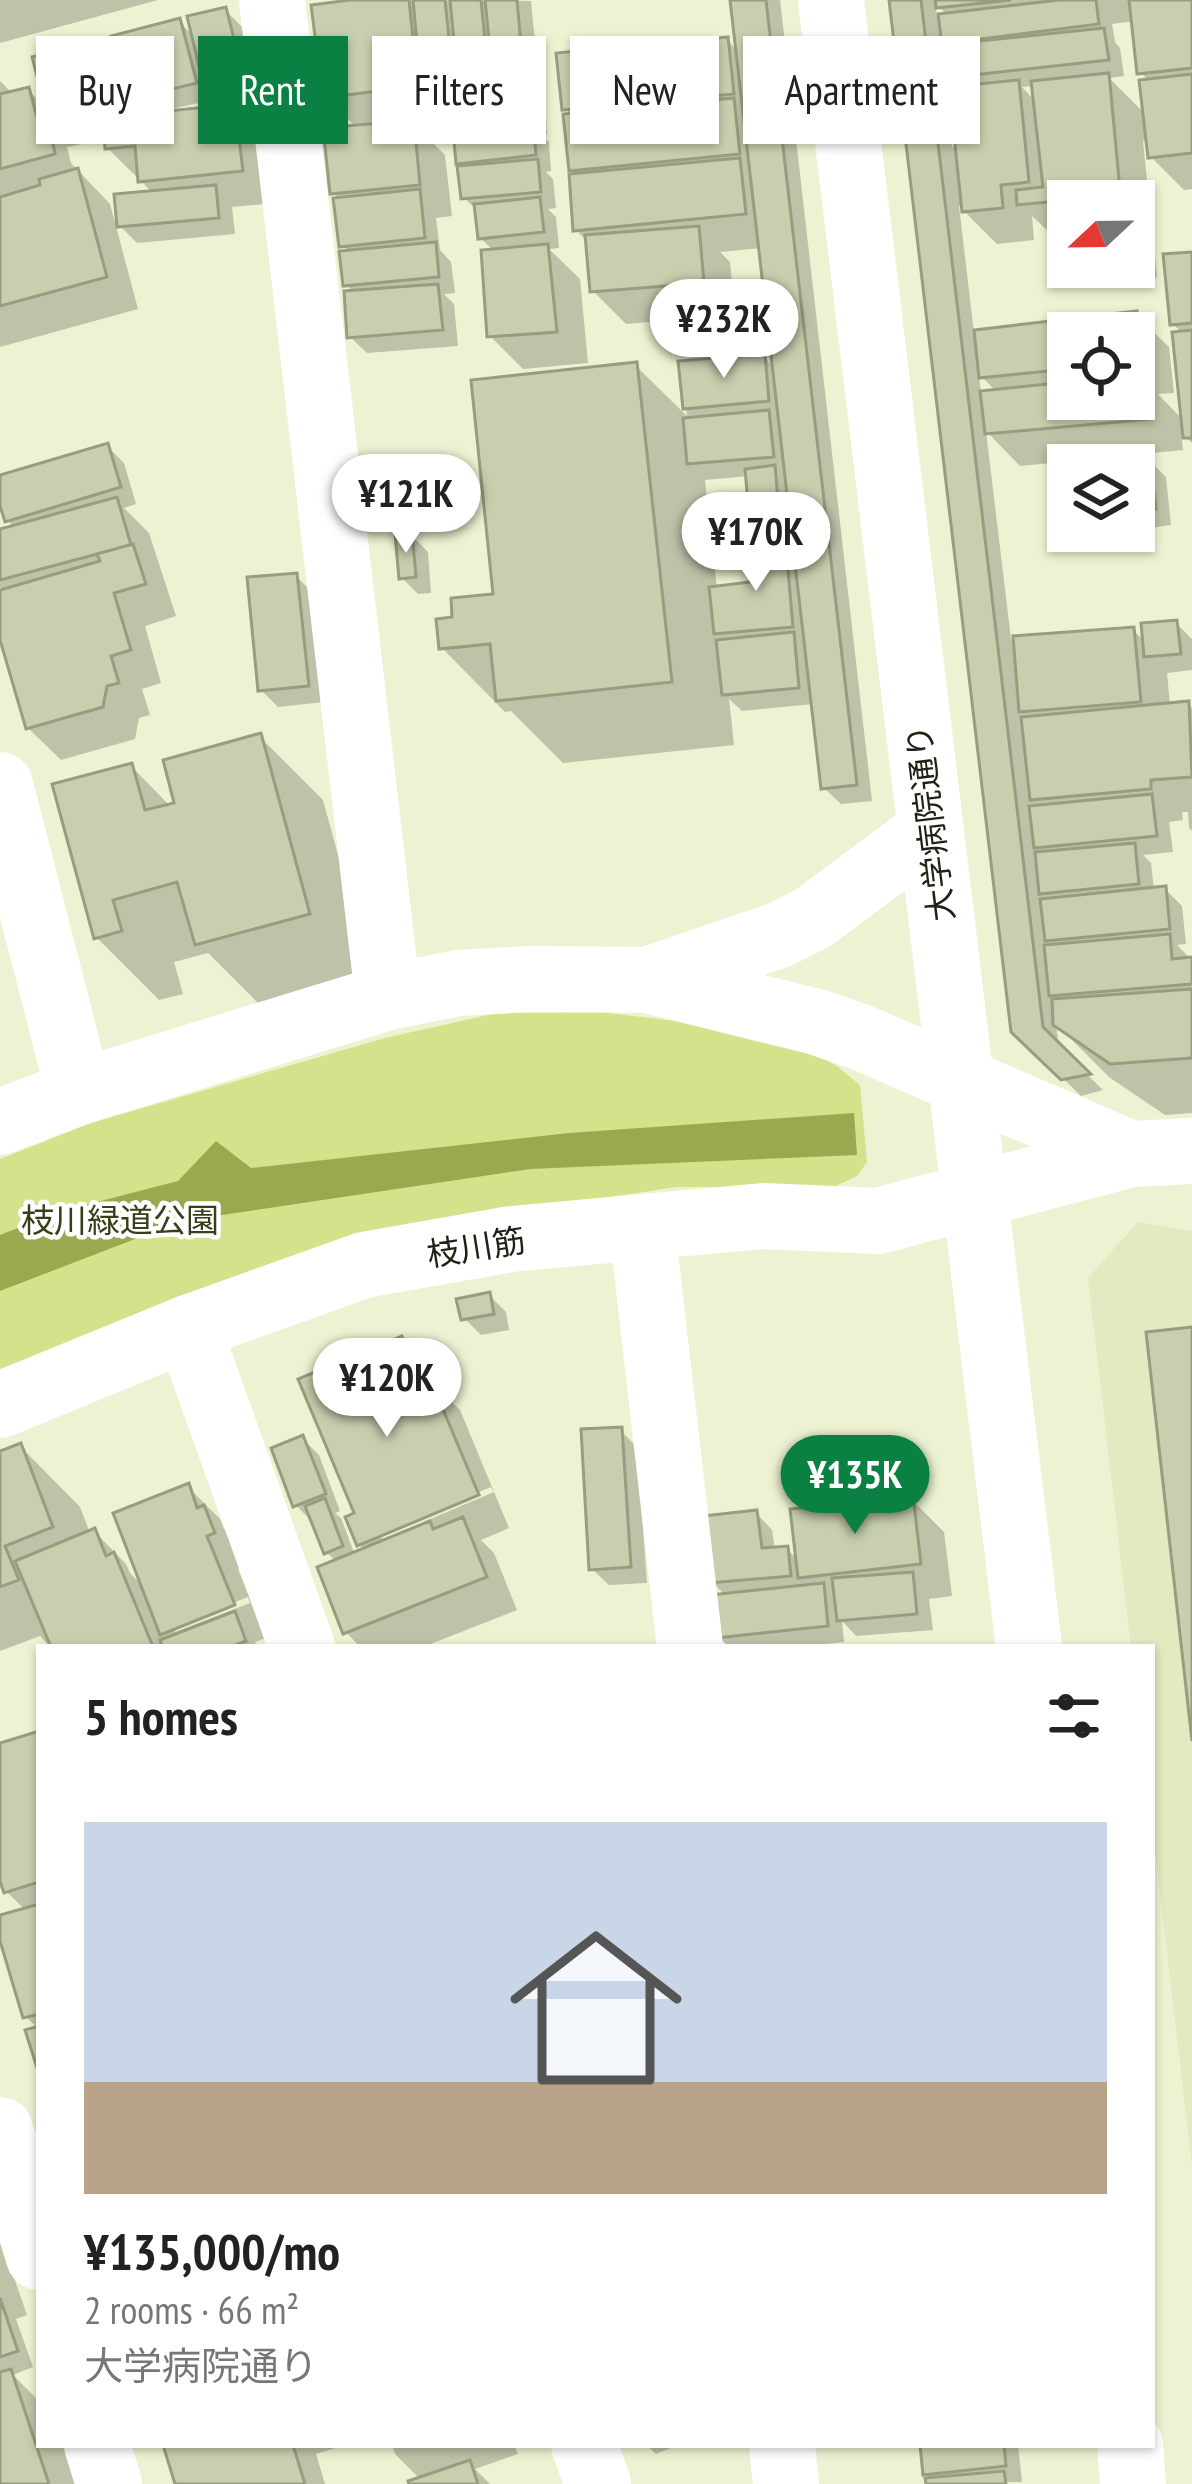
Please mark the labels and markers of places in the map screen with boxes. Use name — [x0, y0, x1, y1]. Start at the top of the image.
pin: ¥232K — [640, 279, 808, 381]
pin: ¥121K — [322, 454, 490, 556]
pin: ¥170K — [672, 492, 840, 594]
pin: ¥120K — [303, 1338, 471, 1440]
pin: ¥135K — [771, 1435, 939, 1537]

